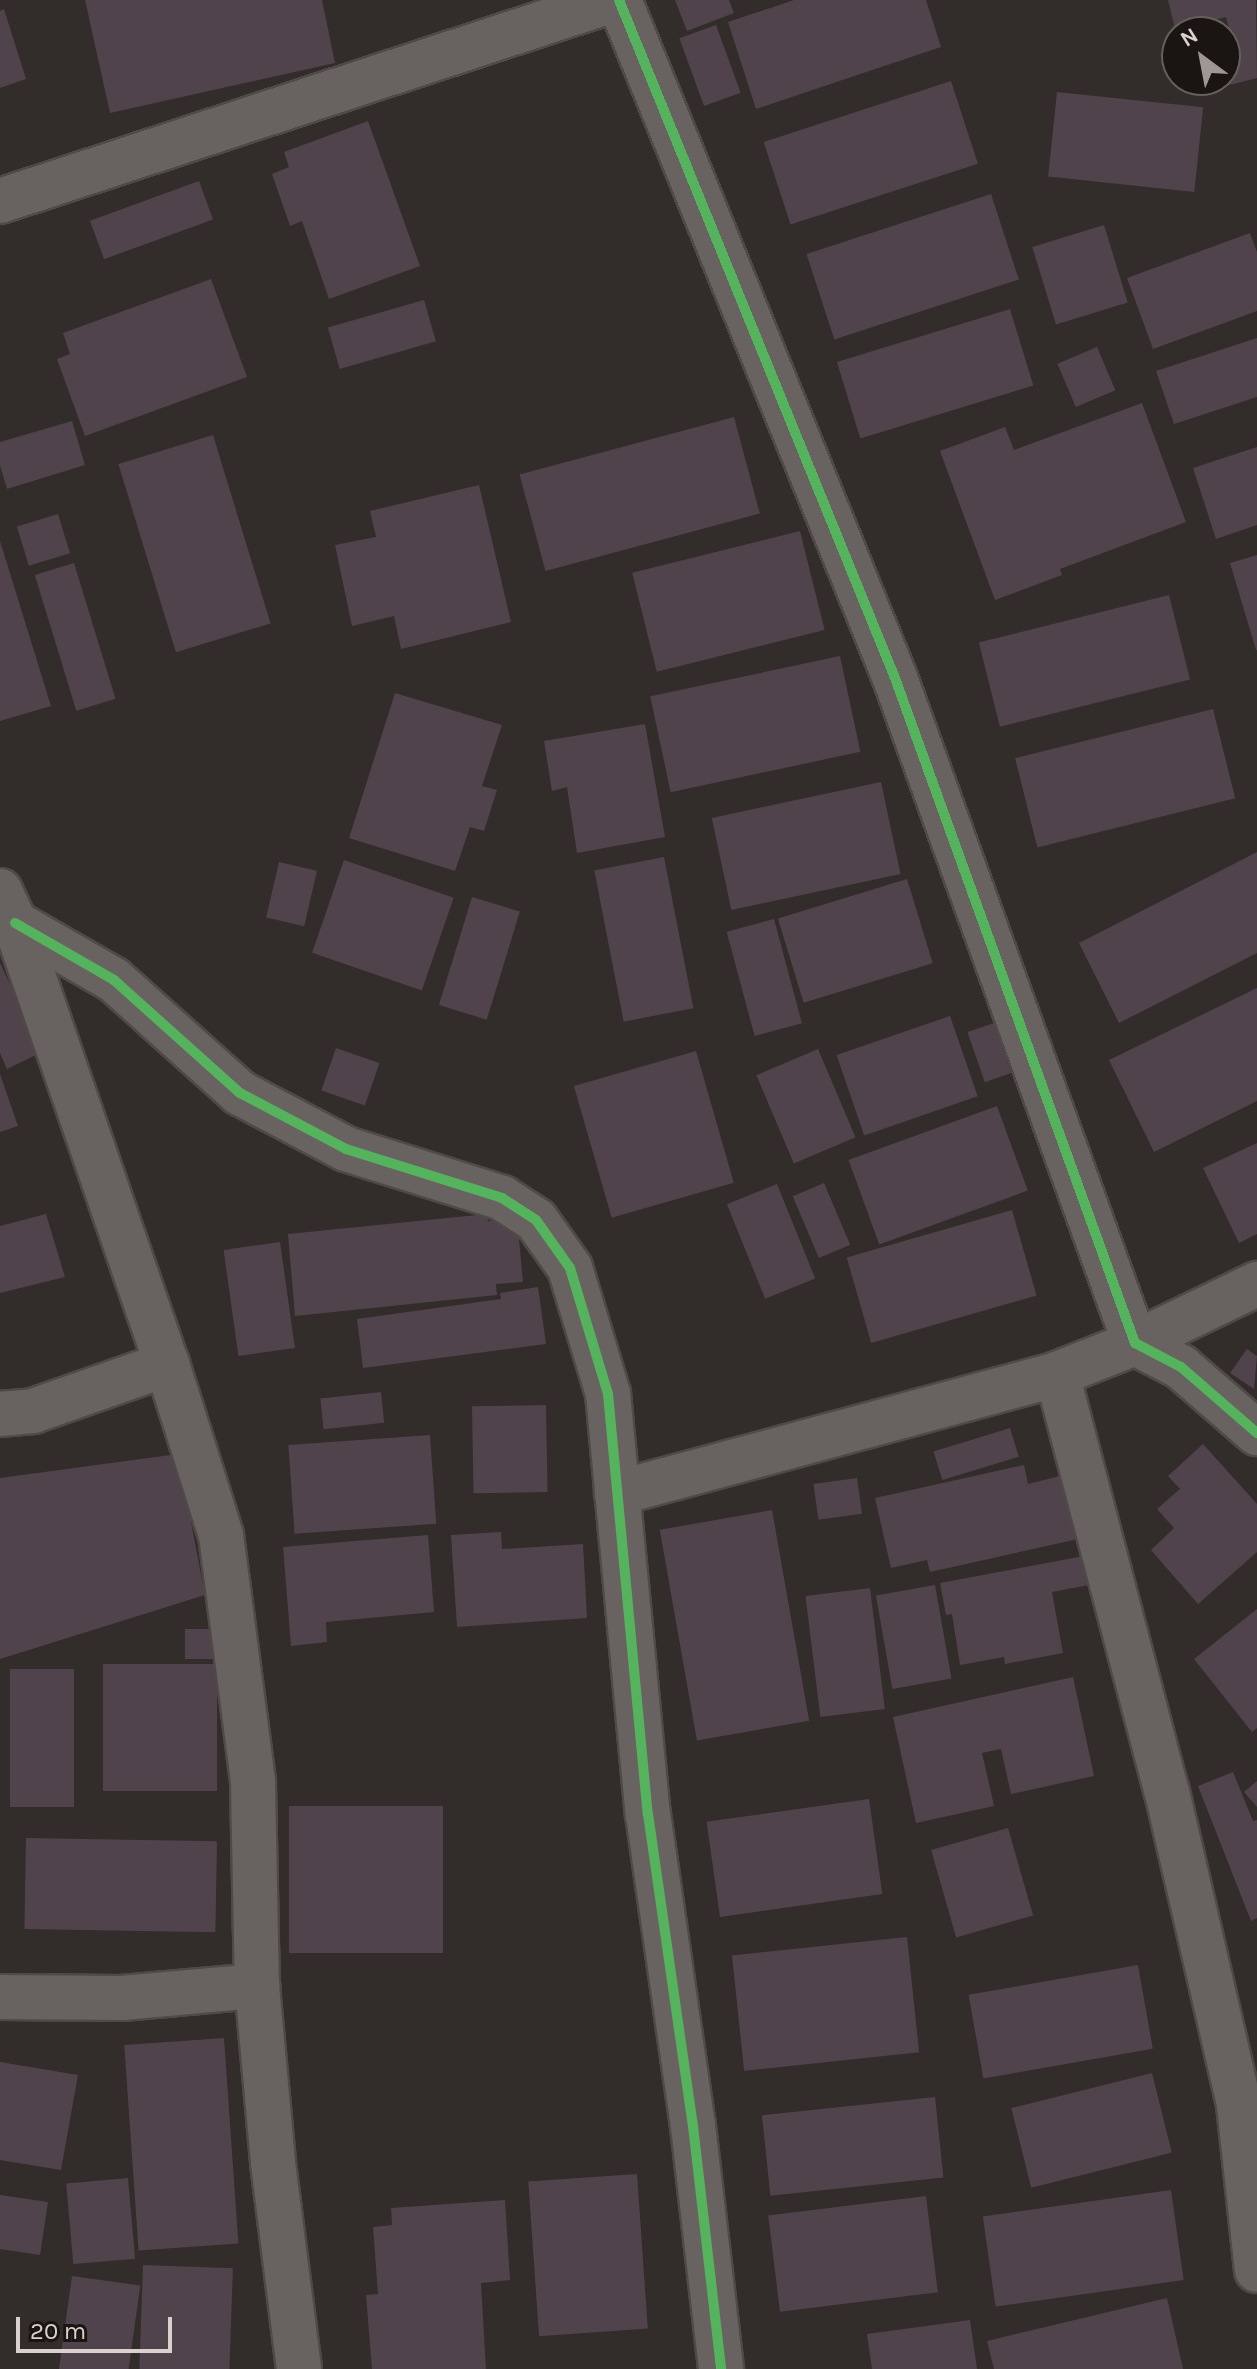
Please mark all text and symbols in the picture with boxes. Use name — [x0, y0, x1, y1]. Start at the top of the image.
north arrow — [1161, 16, 1241, 96]
text: N — [1176, 22, 1203, 53]
scale bar — [20, 2301, 176, 2351]
text: 20 m — [30, 2317, 86, 2345]

